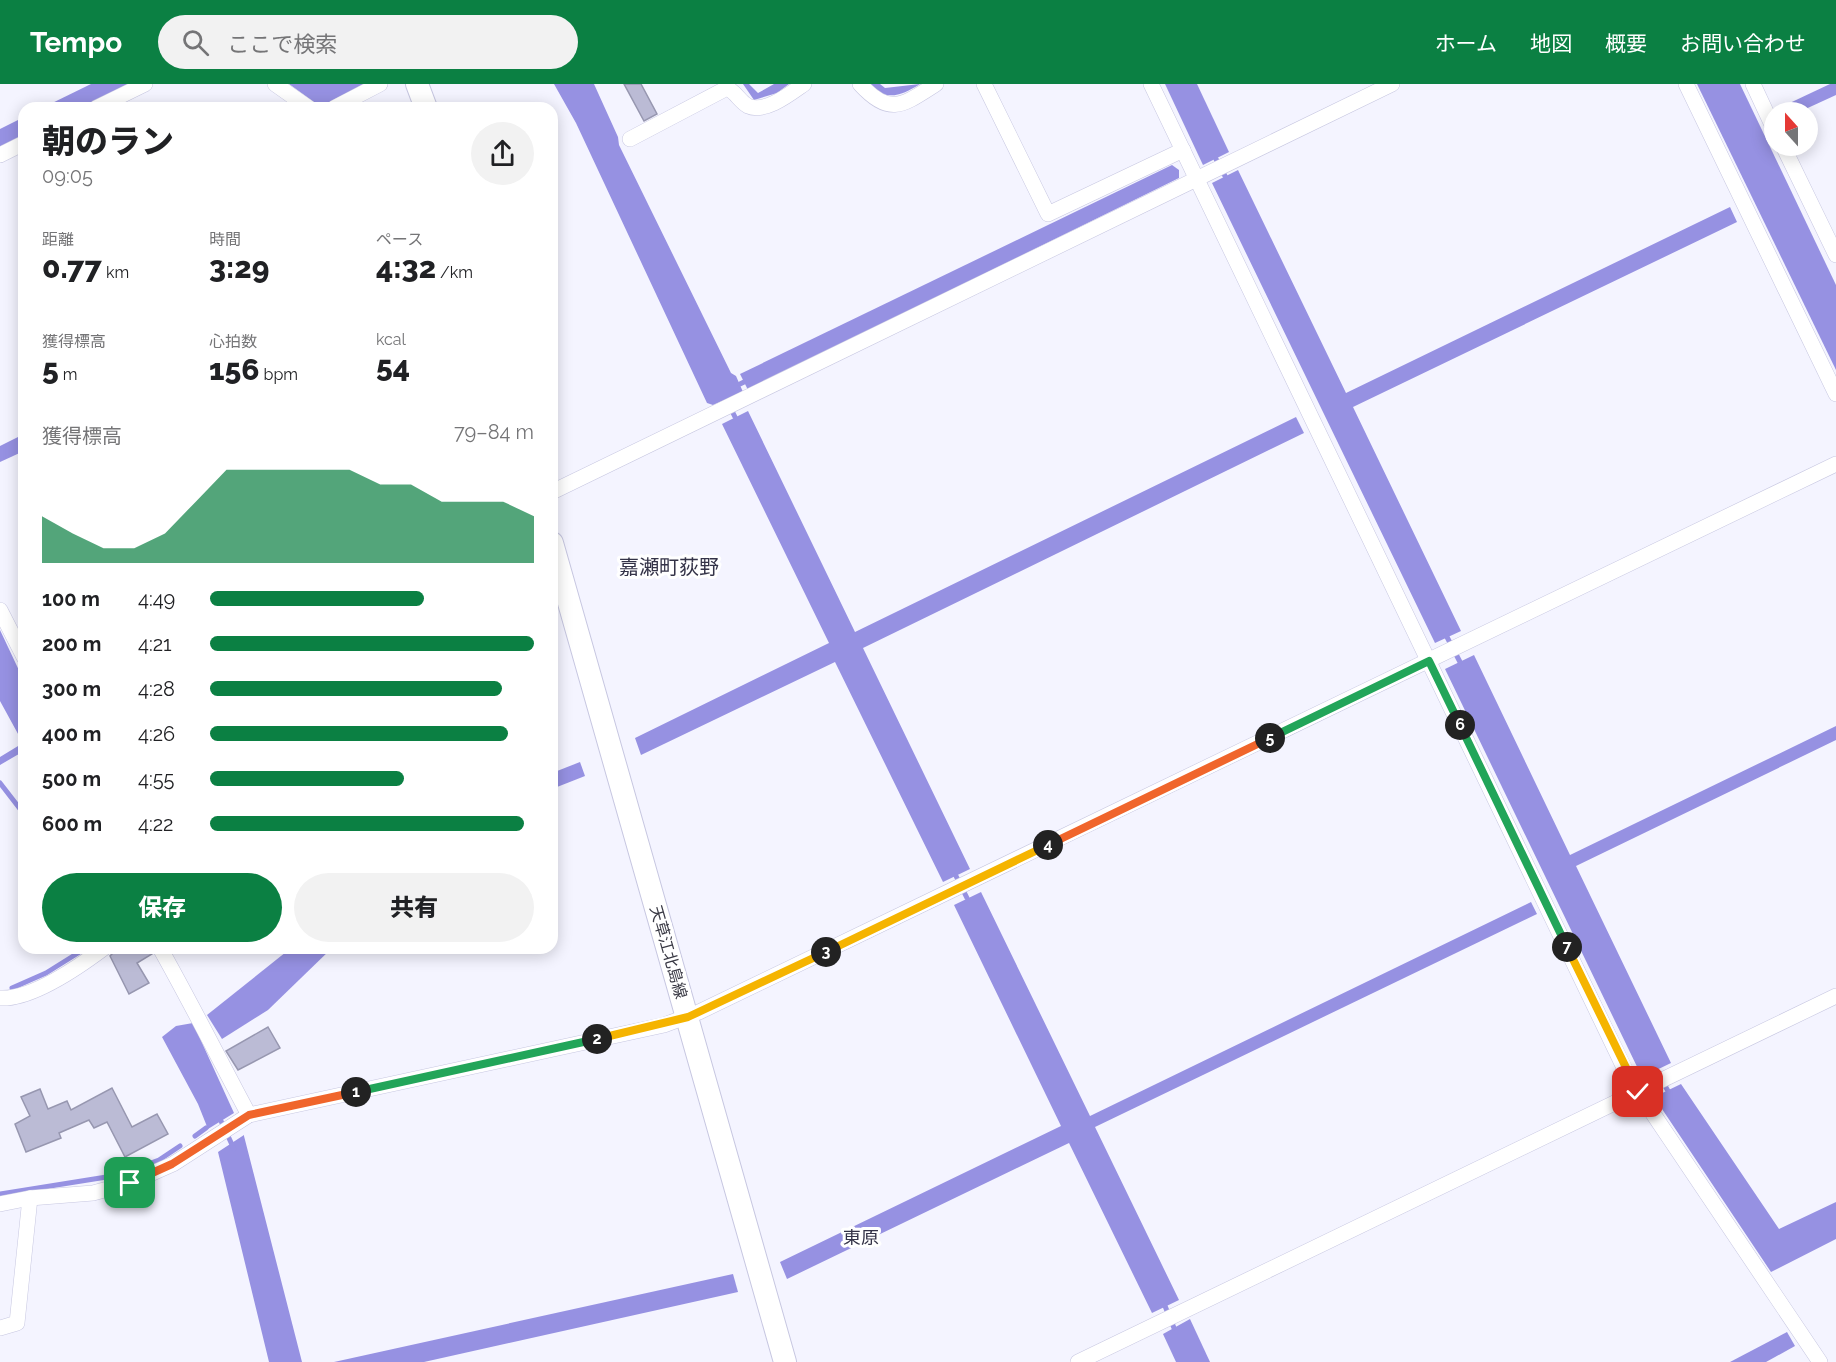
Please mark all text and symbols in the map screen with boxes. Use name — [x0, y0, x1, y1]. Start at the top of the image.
search box — [158, 15, 578, 69]
text: Tempo — [30, 26, 122, 59]
icon: search — [179, 26, 212, 59]
text: ここで検索 — [227, 31, 337, 57]
text: ホーム — [1435, 31, 1497, 56]
text: 地図 — [1530, 31, 1572, 56]
text: 概要 — [1605, 31, 1647, 56]
text: お問い合わせ — [1680, 31, 1806, 56]
north arrow — [1764, 102, 1818, 156]
map controls — [1764, 102, 1818, 156]
text: 朝のラン — [42, 122, 174, 161]
button: share — [471, 122, 534, 185]
text: 09:05 — [42, 164, 93, 188]
text: 距離 — [42, 230, 74, 249]
text: 時間 — [209, 230, 241, 249]
text: ペース — [376, 230, 423, 249]
text: 0.77 — [42, 250, 102, 285]
text: 3:29 — [209, 250, 269, 285]
text: 4:32 — [376, 250, 436, 285]
text: km — [102, 263, 129, 282]
text: /km — [436, 263, 473, 282]
text: kcal — [376, 330, 406, 349]
text: 獲得標高 — [42, 332, 106, 351]
text: 心拍数 — [209, 332, 257, 351]
text: 54 — [376, 349, 410, 384]
text: 5 — [42, 352, 59, 387]
text: 156 — [209, 352, 260, 387]
text: m — [59, 365, 78, 384]
text: bpm — [260, 365, 298, 384]
text: 79–84 m — [454, 420, 534, 444]
text: 獲得標高 — [42, 424, 122, 448]
district label: 嘉瀬町荻野 — [619, 555, 719, 579]
text: 100 m — [42, 587, 100, 611]
text: 4:49 — [138, 587, 175, 611]
text: 200 m — [42, 632, 101, 656]
text: 4:21 — [138, 632, 172, 656]
text: 300 m — [42, 677, 101, 701]
text: 4:28 — [138, 677, 175, 701]
pin: 6 — [1445, 710, 1475, 740]
text: 6 — [1455, 715, 1465, 734]
text: 400 m — [42, 722, 101, 746]
text: 4:26 — [138, 722, 175, 746]
pin: 5 — [1255, 723, 1285, 753]
text: 5 — [1266, 728, 1274, 747]
text: 500 m — [42, 767, 101, 791]
text: 4:55 — [138, 767, 174, 791]
text: 600 m — [42, 812, 102, 836]
text: 4:22 — [138, 812, 174, 836]
pin: 4 — [1033, 830, 1063, 860]
text: 4 — [1043, 835, 1053, 854]
button: 保存 — [42, 873, 282, 942]
button: 共有 — [294, 873, 534, 942]
street label: 天草江北島線 — [646, 903, 691, 1001]
pin: 7 — [1552, 932, 1582, 962]
pin: 3 — [811, 937, 841, 967]
text: 7 — [1563, 937, 1571, 956]
text: 3 — [822, 942, 830, 961]
pin: 2 — [582, 1024, 612, 1054]
text: 2 — [592, 1029, 602, 1048]
pin — [1612, 1066, 1663, 1117]
icon: check — [1621, 1075, 1654, 1108]
pin: 1 — [341, 1077, 371, 1107]
text: 1 — [352, 1082, 360, 1101]
pin — [104, 1157, 155, 1208]
icon: arrive — [113, 1166, 146, 1199]
district label: 東原 — [843, 1227, 879, 1248]

